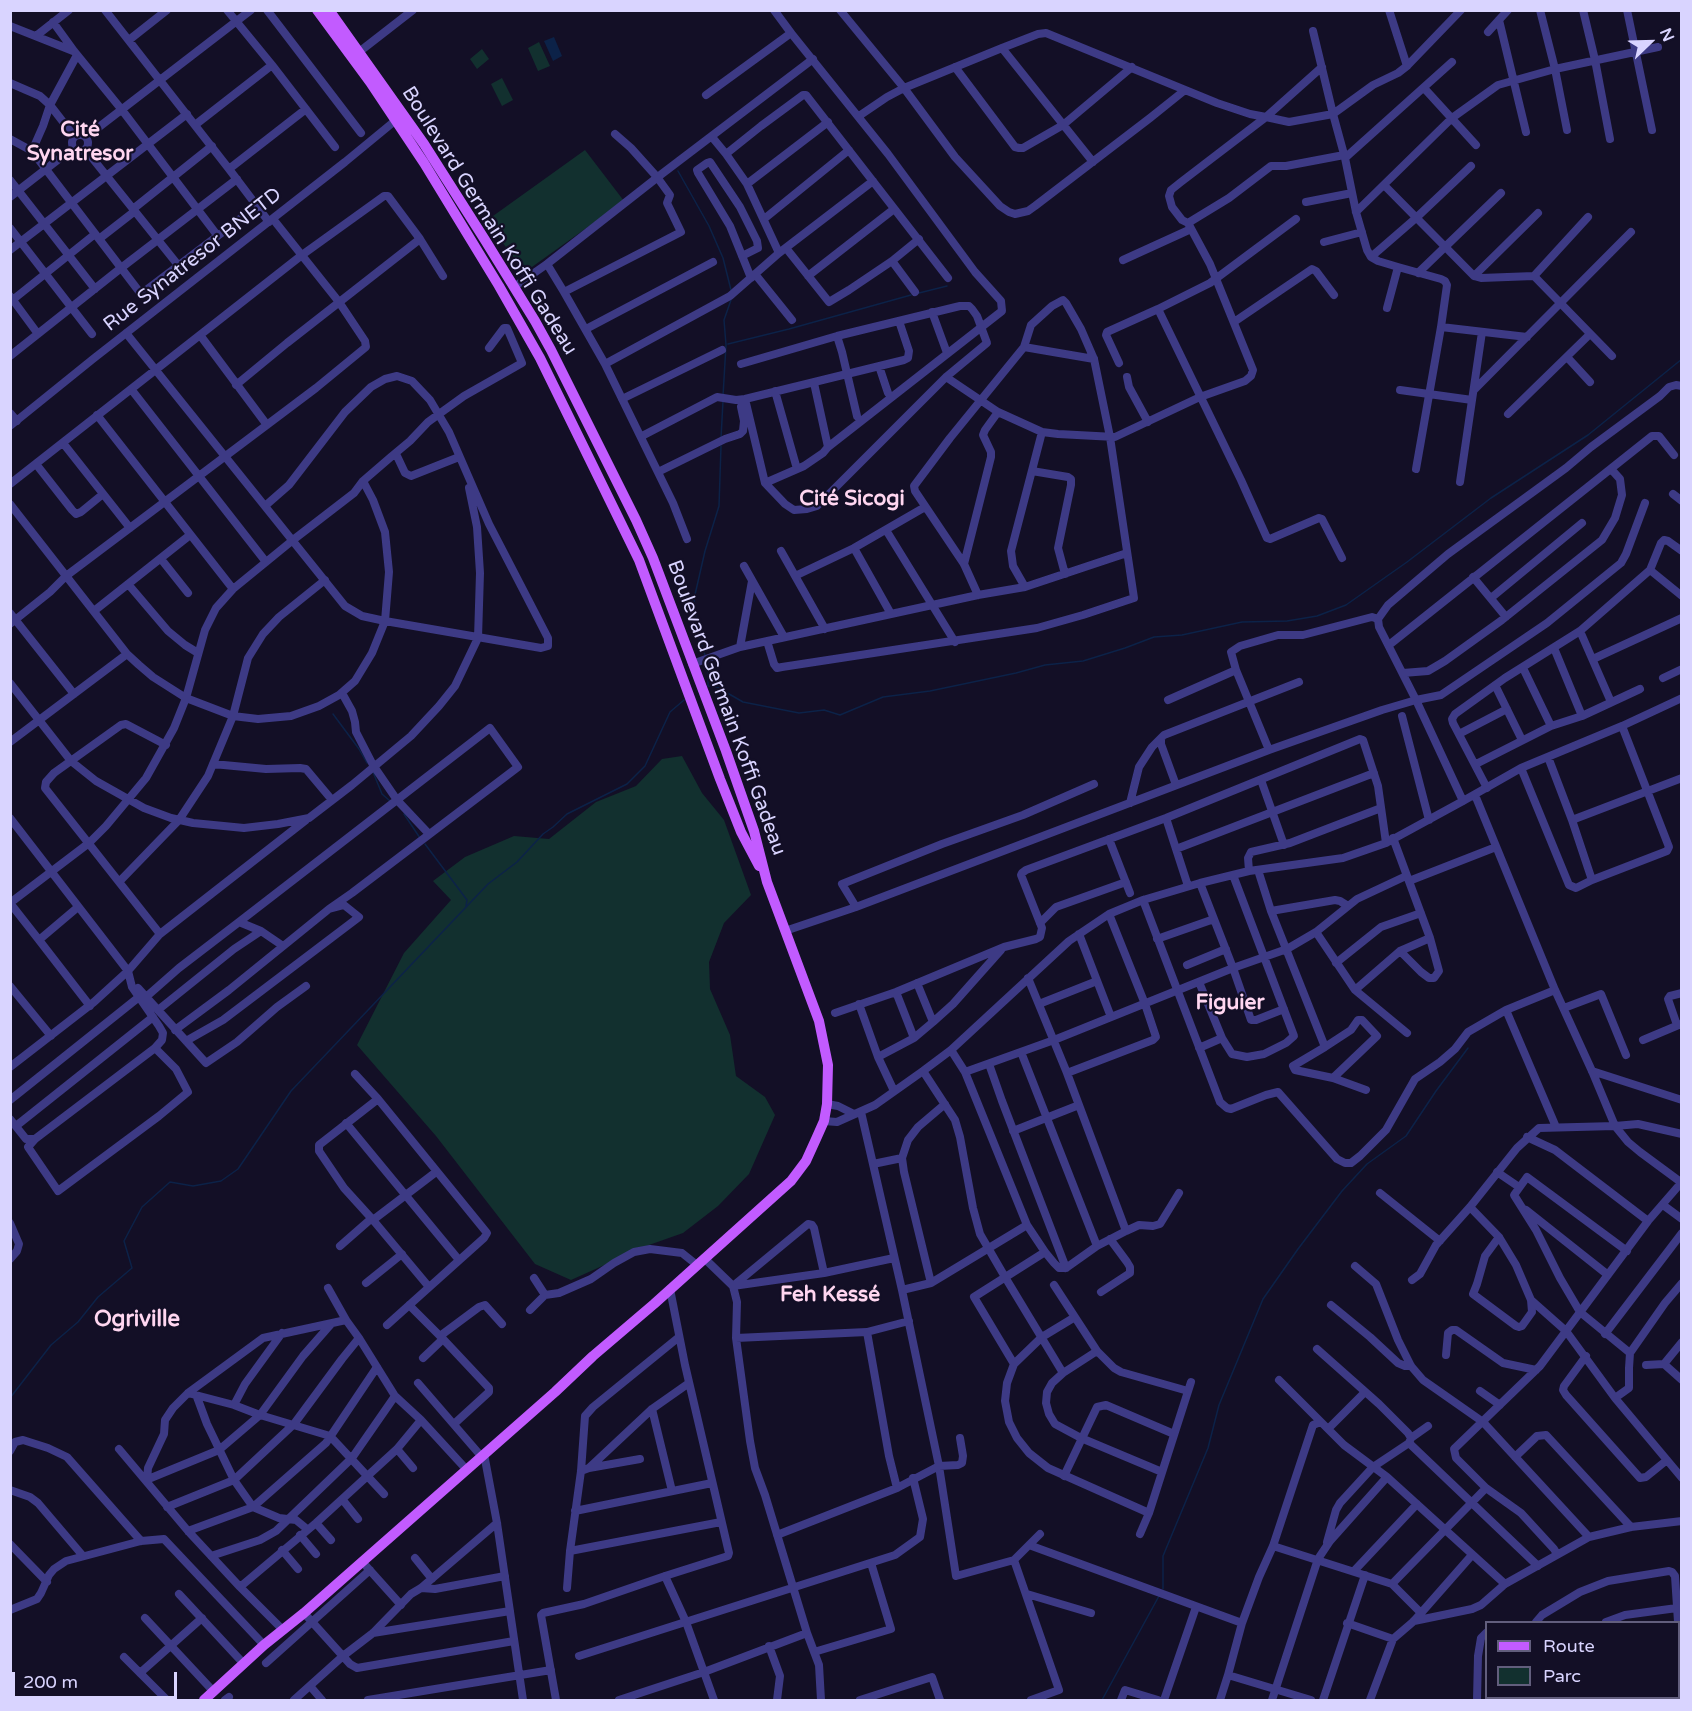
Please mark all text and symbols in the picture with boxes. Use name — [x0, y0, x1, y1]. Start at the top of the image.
north arrow — [1620, 12, 1680, 72]
text: N — [1655, 25, 1678, 45]
street label: Boulevard Germain Koffi Gadeau — [396, 82, 582, 360]
district label: Cité Synatresor — [27, 117, 133, 167]
street label: Rue Synatresor BNETD — [99, 183, 287, 337]
district label: Cité Sicogi — [799, 486, 905, 512]
street label: Boulevard Germain Koffi Gadeau — [661, 557, 791, 859]
district label: Figuier — [1196, 990, 1264, 1016]
district label: Feh Kessé — [780, 1282, 880, 1308]
district label: Ogriville — [94, 1307, 180, 1333]
legend — [1485, 1621, 1680, 1699]
text: Route — [1543, 1635, 1595, 1657]
scale bar — [15, 1660, 180, 1698]
text: Parc — [1543, 1665, 1581, 1687]
text: 200 m — [23, 1671, 78, 1693]

